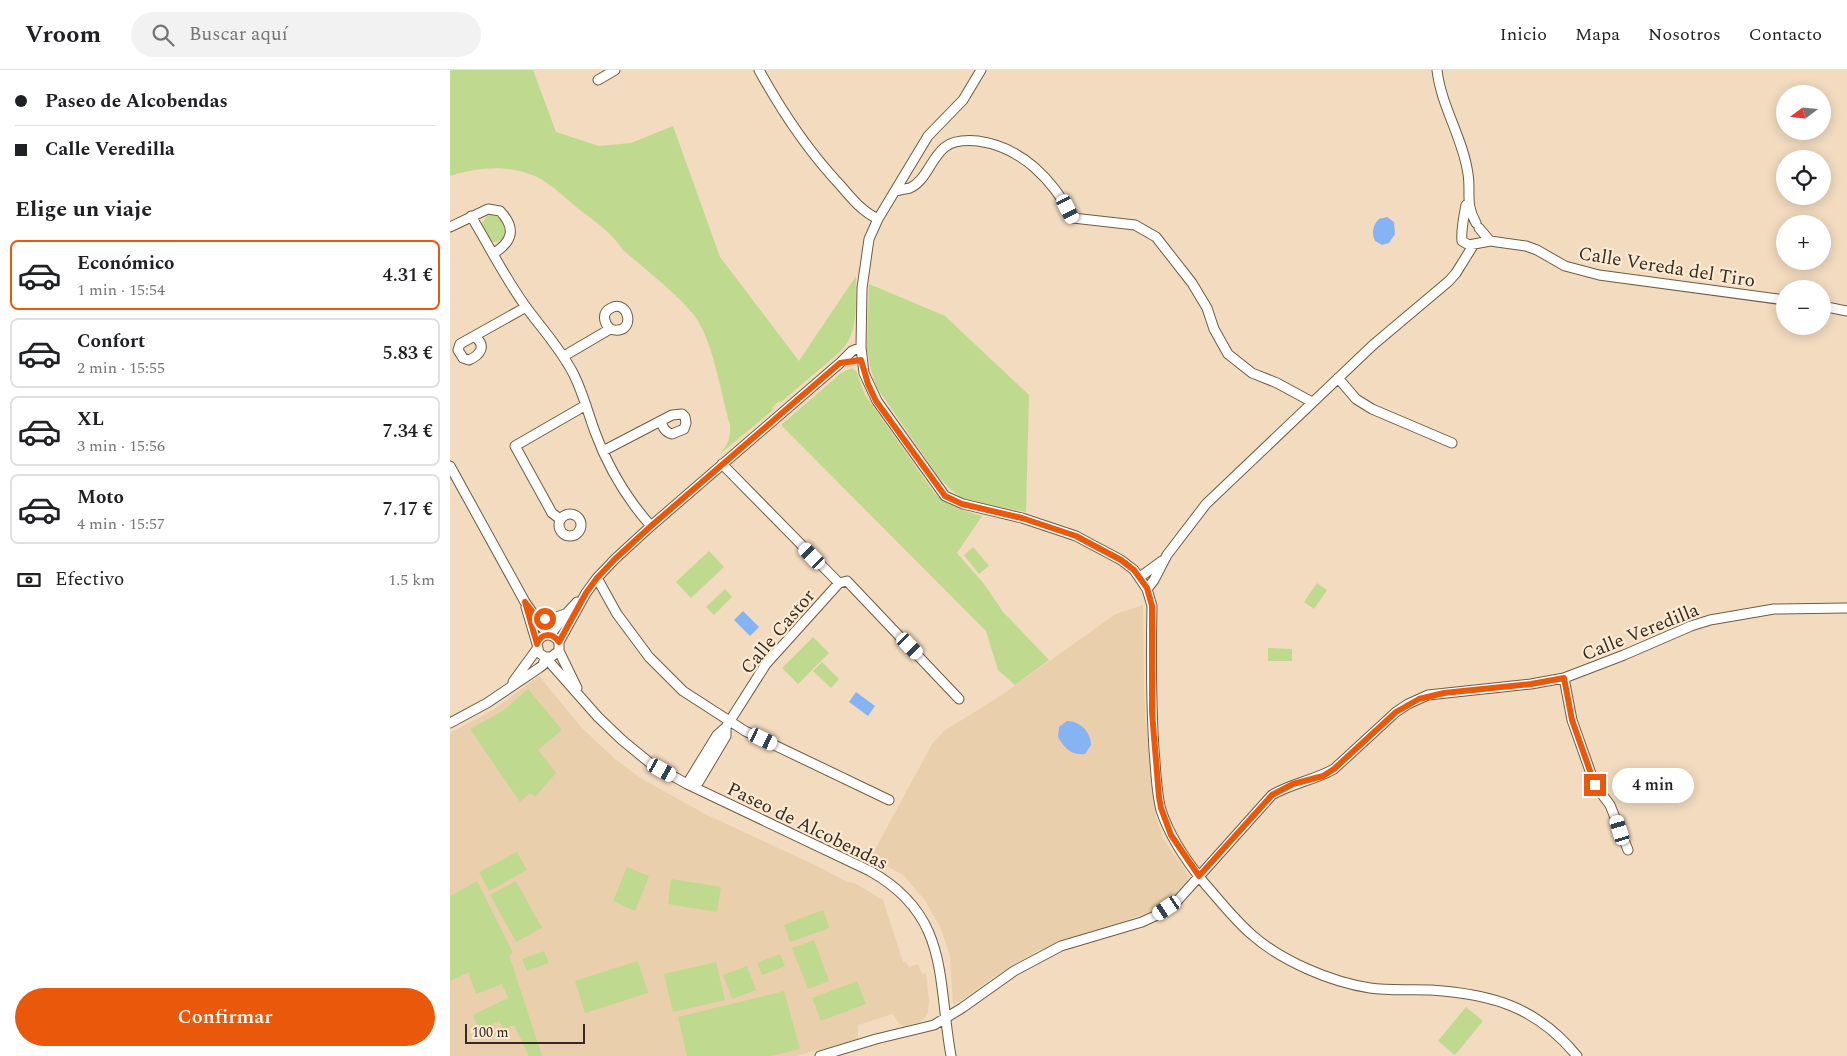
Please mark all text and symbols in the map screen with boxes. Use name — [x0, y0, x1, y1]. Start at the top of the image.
search box — [131, 12, 481, 57]
text: Vroom — [25, 17, 101, 53]
text: Buscar aquí — [189, 20, 288, 49]
icon: search — [149, 21, 177, 49]
text: Inicio — [1500, 21, 1547, 48]
text: Mapa — [1575, 21, 1620, 48]
text: Nosotros — [1648, 21, 1721, 48]
text: Contacto — [1749, 21, 1822, 48]
north arrow — [1776, 85, 1831, 140]
map controls — [1776, 85, 1831, 335]
text: Paseo de Alcobendas — [45, 87, 228, 116]
text: Calle Veredilla — [45, 135, 175, 164]
button: locate — [1776, 150, 1831, 205]
car — [1054, 192, 1081, 226]
text: Elige un viaje — [15, 193, 152, 226]
button: + — [1776, 215, 1831, 270]
street label: Calle Vereda del Tiro — [1576, 239, 1757, 296]
text: Económico — [77, 249, 174, 278]
icon: car — [17, 253, 62, 298]
text: 4.31 € — [383, 261, 433, 290]
text: 1 min · 15:54 — [77, 278, 165, 302]
button: − — [1776, 280, 1831, 335]
text: Confort — [77, 327, 145, 356]
icon: car — [17, 331, 62, 376]
text: 5.83 € — [383, 339, 433, 368]
text: 2 min · 15:55 — [77, 356, 165, 380]
text: XL — [77, 405, 104, 434]
icon: car — [17, 409, 62, 454]
text: 7.34 € — [383, 417, 433, 446]
text: 3 min · 15:56 — [77, 434, 165, 458]
text: Moto — [77, 483, 124, 512]
icon: car — [17, 487, 62, 532]
text: 7.17 € — [383, 495, 433, 524]
text: 4 min · 15:57 — [77, 512, 165, 536]
car — [796, 540, 827, 572]
text: Efectivo — [55, 565, 124, 594]
icon: cash — [15, 566, 43, 594]
text: 1.5 km — [388, 568, 435, 592]
street label: Calle Castor — [734, 583, 823, 681]
street label: Calle Veredilla — [1578, 595, 1704, 669]
route start — [534, 608, 556, 630]
car — [894, 630, 925, 662]
car — [746, 726, 779, 752]
car — [645, 756, 678, 784]
callout: 4 min — [1612, 768, 1695, 802]
text: 4 min — [1632, 773, 1674, 797]
route end — [1584, 774, 1606, 796]
street label: Paseo de Alcobendas — [722, 775, 893, 878]
car — [1608, 813, 1631, 847]
car — [1150, 893, 1183, 923]
button: Confirmar — [15, 988, 435, 1046]
scale bar — [465, 1021, 585, 1044]
text: 100 m — [472, 1022, 509, 1043]

